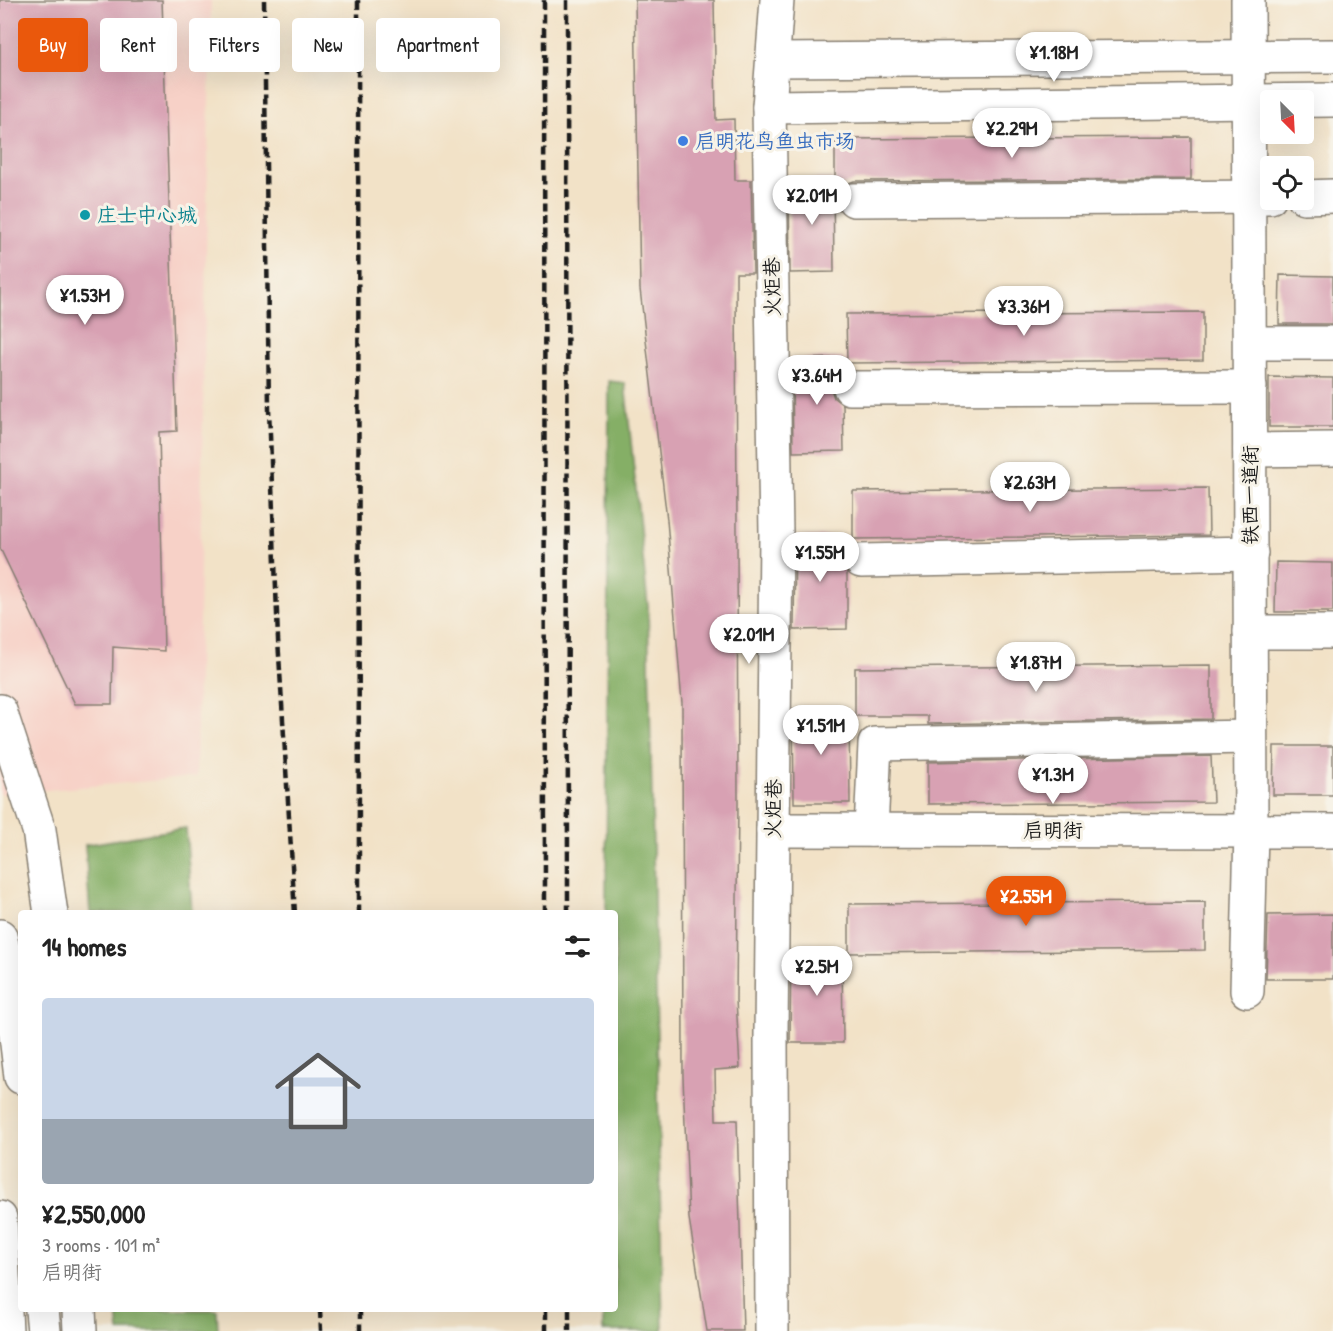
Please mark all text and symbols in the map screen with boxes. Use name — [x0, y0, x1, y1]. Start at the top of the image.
chip: Buy — [18, 18, 88, 72]
chip: Rent — [100, 18, 177, 72]
chip: Filters — [189, 18, 280, 72]
chip: New — [292, 18, 364, 72]
chip: Apartment — [376, 18, 500, 72]
pin: ¥1.18M — [1005, 32, 1103, 83]
text: ¥1.18M — [1030, 38, 1078, 65]
north arrow — [1260, 90, 1314, 144]
map controls — [1260, 90, 1314, 210]
pin: ¥2.29M — [963, 108, 1061, 159]
text: ¥2.29M — [986, 114, 1038, 141]
place label: 启明花鸟鱼虫市场 — [695, 127, 855, 154]
marker: 启明花鸟鱼虫市场 — [676, 134, 690, 148]
button: locate — [1260, 156, 1314, 210]
pin: ¥2.01M — [763, 175, 861, 226]
text: ¥2.01M — [786, 181, 838, 208]
place label: 庄士中心城 — [97, 201, 197, 228]
marker: 庄士中心城 — [78, 208, 92, 222]
street label: 火炬巷 — [757, 256, 786, 317]
pin: ¥1.53M — [36, 275, 134, 326]
text: ¥1.53M — [60, 281, 110, 308]
pin: ¥3.36M — [975, 286, 1073, 337]
text: ¥3.36M — [998, 292, 1050, 319]
pin: ¥3.64M — [768, 355, 866, 406]
text: ¥3.64M — [792, 361, 842, 388]
street label: 铁西一道街 — [1236, 445, 1263, 545]
pin: ¥2.63M — [981, 462, 1079, 513]
text: ¥2.63M — [1004, 468, 1056, 495]
pin: ¥1.55M — [771, 532, 869, 583]
text: ¥1.55M — [795, 538, 845, 565]
pin: ¥2.01M — [700, 614, 798, 665]
text: ¥2.01M — [723, 620, 775, 647]
pin: ¥1.87M — [987, 642, 1085, 693]
text: ¥1.87M — [1010, 648, 1062, 675]
pin: ¥1.51M — [772, 705, 870, 756]
text: ¥1.51M — [797, 711, 845, 738]
pin: ¥1.3M — [1011, 754, 1095, 805]
text: ¥1.3M — [1032, 760, 1074, 787]
street label: 火炬巷 — [758, 778, 787, 839]
street label: 启明街 — [1023, 816, 1083, 843]
pin: ¥2.55M — [977, 876, 1075, 927]
text: ¥2.55M — [1000, 882, 1052, 909]
text: 14 homes — [42, 929, 127, 964]
icon: filters — [561, 930, 594, 963]
pin: ¥2.5M — [775, 946, 859, 997]
text: ¥2.5M — [795, 952, 839, 979]
icon: home — [264, 1037, 372, 1145]
text: ¥2,550,000 — [42, 1196, 145, 1231]
text: 3 rooms · 101 m² — [42, 1231, 160, 1258]
text: 启明街 — [42, 1258, 102, 1285]

